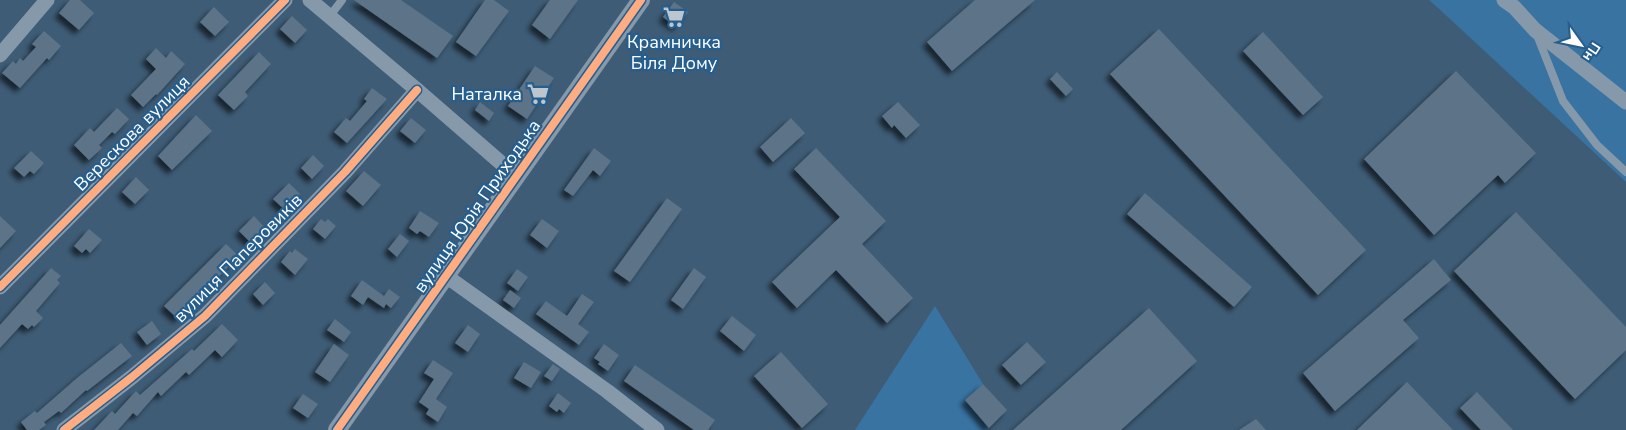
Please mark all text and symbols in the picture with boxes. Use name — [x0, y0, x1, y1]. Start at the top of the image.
supermarket icon: Крамничка Біля Дому — [661, 4, 687, 30]
north arrow — [1556, 20, 1606, 70]
place label: Крамничка Біля Дому — [627, 30, 721, 75]
text: Пн — [1578, 39, 1605, 65]
street label: Верескова вулиця — [69, 70, 195, 196]
supermarket icon: Наталка — [525, 81, 551, 107]
place label: Наталка — [451, 82, 522, 106]
street label: вулиця Юрія Приходька — [408, 115, 546, 297]
street label: вулиця Паперовиків — [168, 188, 308, 328]

